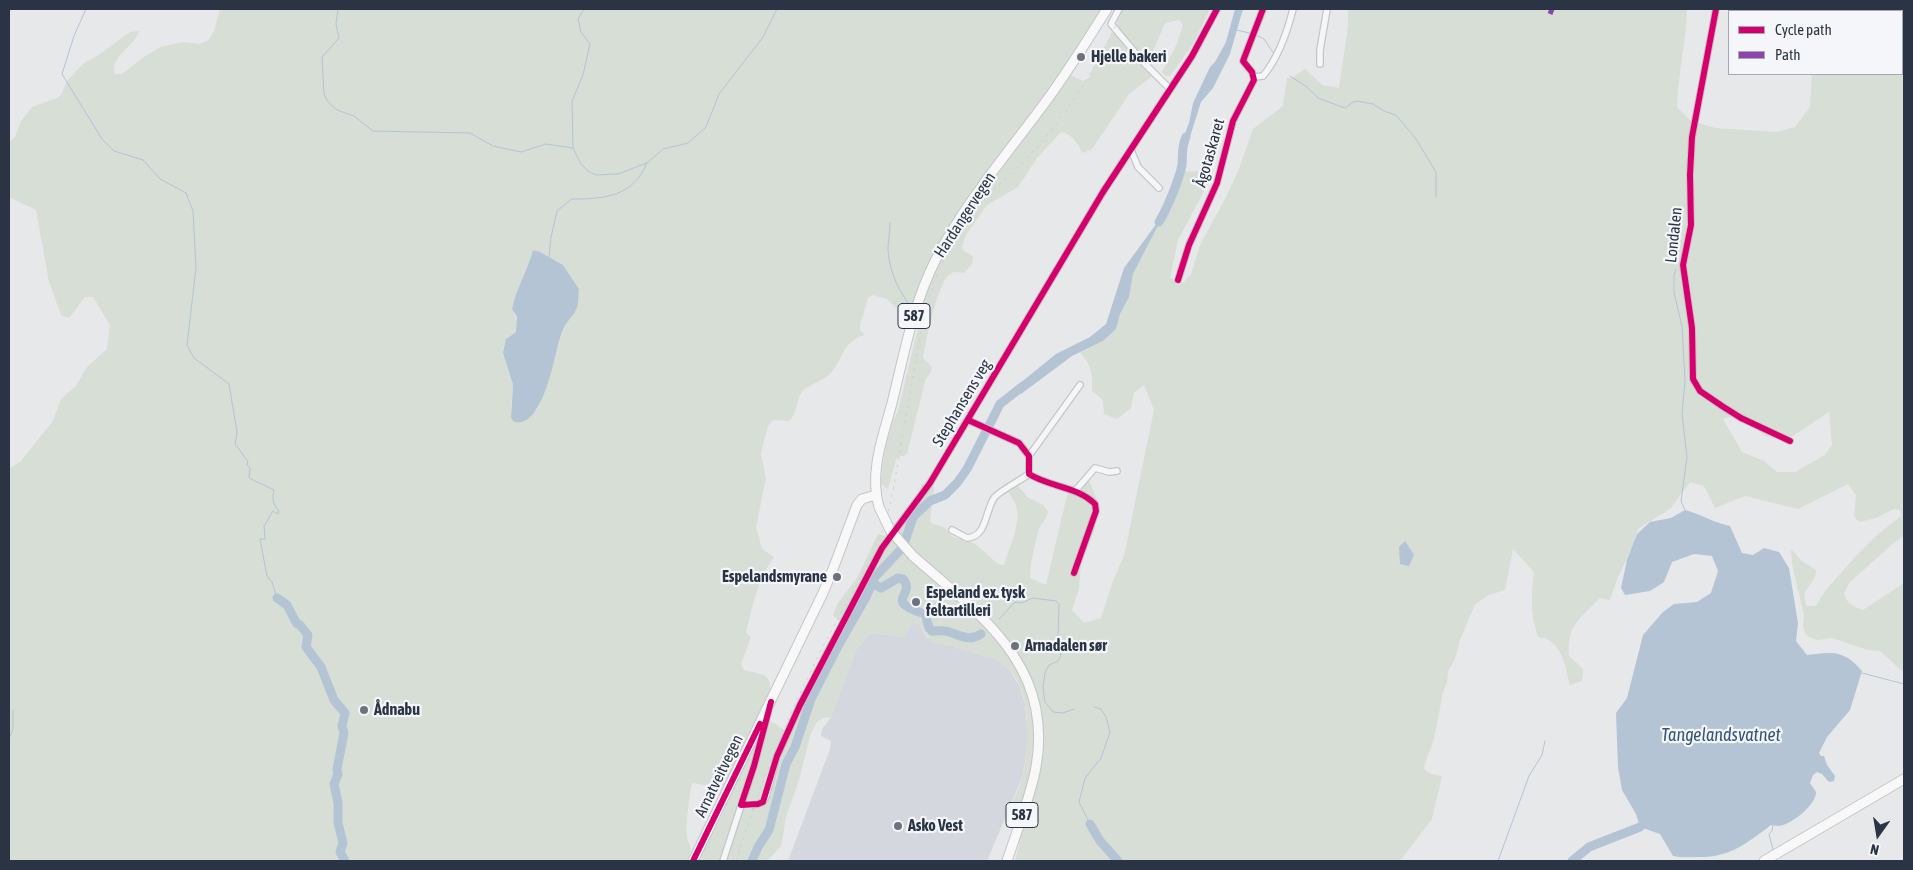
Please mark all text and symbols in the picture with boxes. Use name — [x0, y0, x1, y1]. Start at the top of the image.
legend — [1728, 10, 1903, 75]
text: Cycle path — [1775, 21, 1832, 38]
text: Path — [1775, 46, 1801, 63]
place label: Hjelle bakeri — [1091, 47, 1166, 67]
marker: Hjelle bakeri — [1075, 51, 1087, 63]
street label: Ågotaskaret — [1191, 116, 1229, 190]
street label: Hardangervegen — [930, 169, 1000, 261]
street label: Londalen — [1662, 206, 1686, 264]
road number: 587 — [898, 304, 930, 328]
street label: Stephansens veg — [929, 356, 995, 450]
place label: Espelandsmyrane — [722, 567, 827, 587]
marker: Espelandsmyrane — [831, 571, 843, 583]
place label: Espeland ex. tysk feltartilleri — [926, 583, 1025, 621]
marker: Espeland ex. tysk feltartilleri — [910, 596, 922, 608]
place label: Arnadalen sør — [1025, 636, 1107, 656]
marker: Arnadalen sør — [1009, 640, 1021, 652]
place label: Ådnabu — [374, 700, 420, 720]
marker: Ådnabu — [358, 704, 370, 716]
water label: Tangelandsvatnet — [1661, 724, 1781, 746]
street label: Arnatveitvegen — [691, 732, 747, 820]
road number: 587 — [1006, 802, 1038, 828]
north arrow — [1853, 810, 1903, 860]
place label: Asko Vest — [908, 816, 963, 836]
marker: Asko Vest — [892, 820, 904, 832]
text: N — [1869, 841, 1880, 858]

